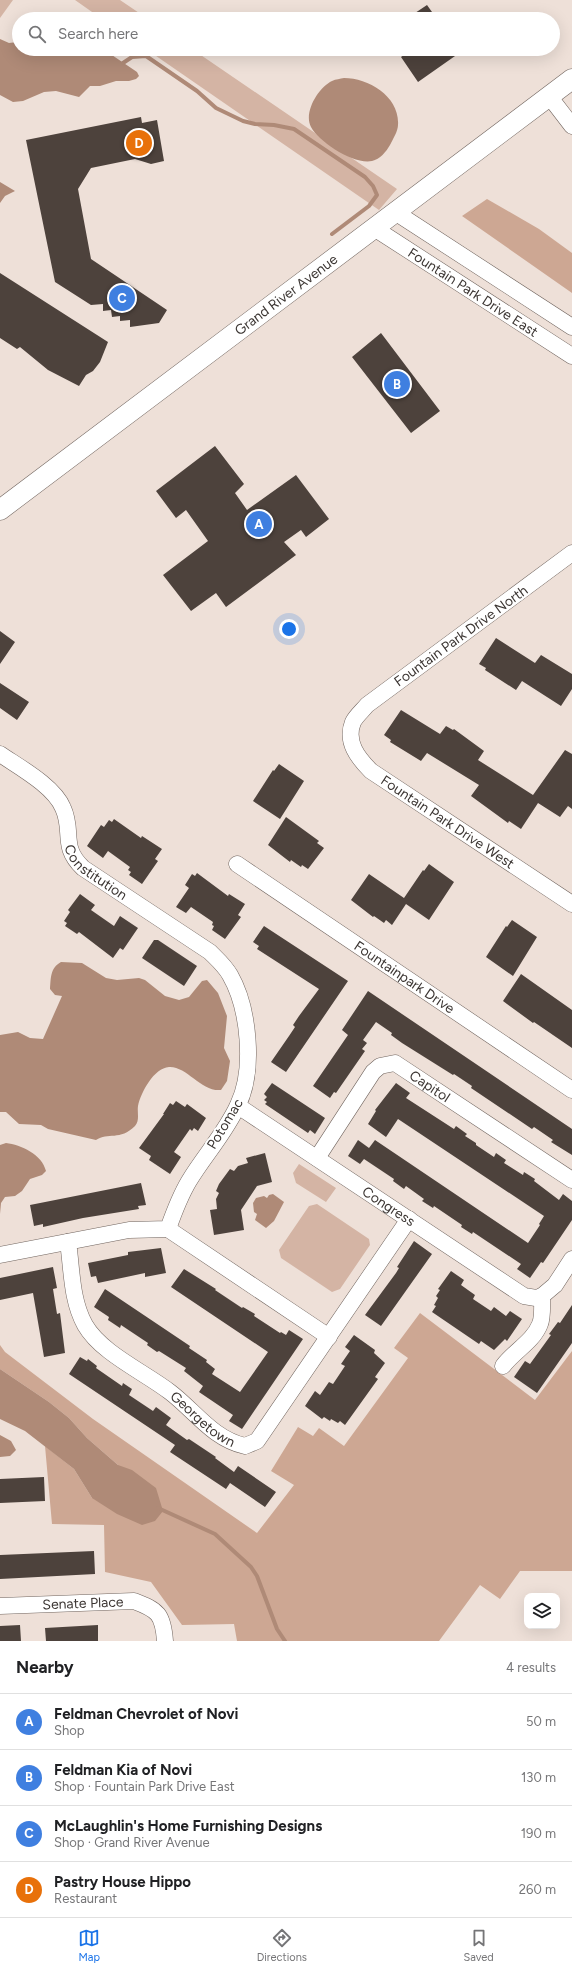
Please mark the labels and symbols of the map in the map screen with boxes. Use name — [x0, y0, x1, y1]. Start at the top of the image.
pin: D — [126, 128, 152, 158]
street label: Fountain Park Drive East — [405, 244, 541, 340]
street label: Grand River Avenue — [231, 250, 341, 339]
pin: C — [109, 283, 135, 313]
pin: B — [384, 369, 410, 399]
pin: A — [246, 509, 272, 539]
street label: Fountain Park Drive North — [391, 582, 531, 690]
your location — [279, 619, 299, 639]
street label: Fountain Park Drive West — [378, 771, 518, 872]
street label: Constitution — [61, 842, 131, 904]
street label: Fountainpark Drive — [351, 937, 458, 1017]
street label: Capitol — [406, 1067, 453, 1106]
street label: Potomac — [203, 1095, 247, 1152]
street label: Congress — [359, 1183, 418, 1230]
street label: Georgetown — [167, 1387, 238, 1451]
street label: Senate Place — [42, 1593, 124, 1613]

